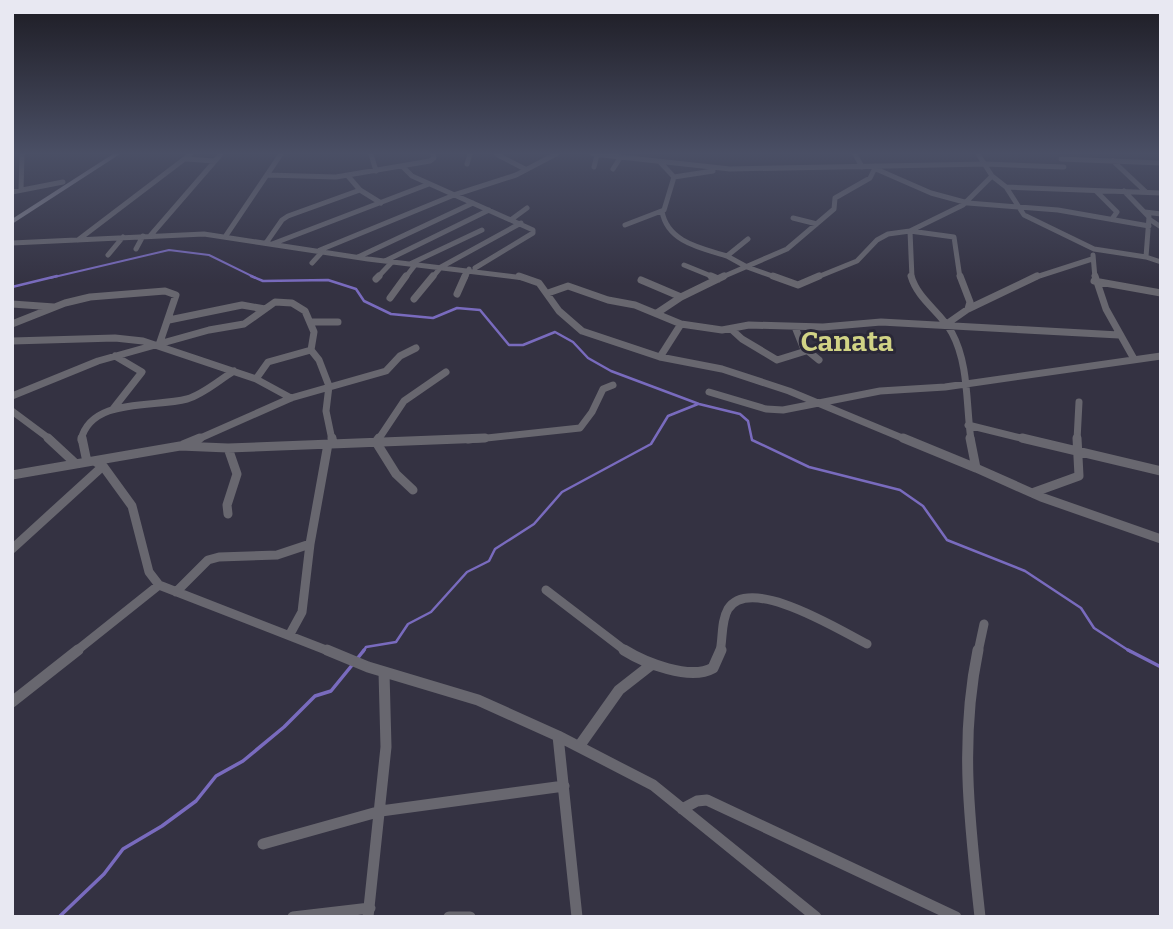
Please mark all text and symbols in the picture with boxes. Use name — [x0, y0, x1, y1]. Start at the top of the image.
district label: Canata — [800, 325, 894, 358]

